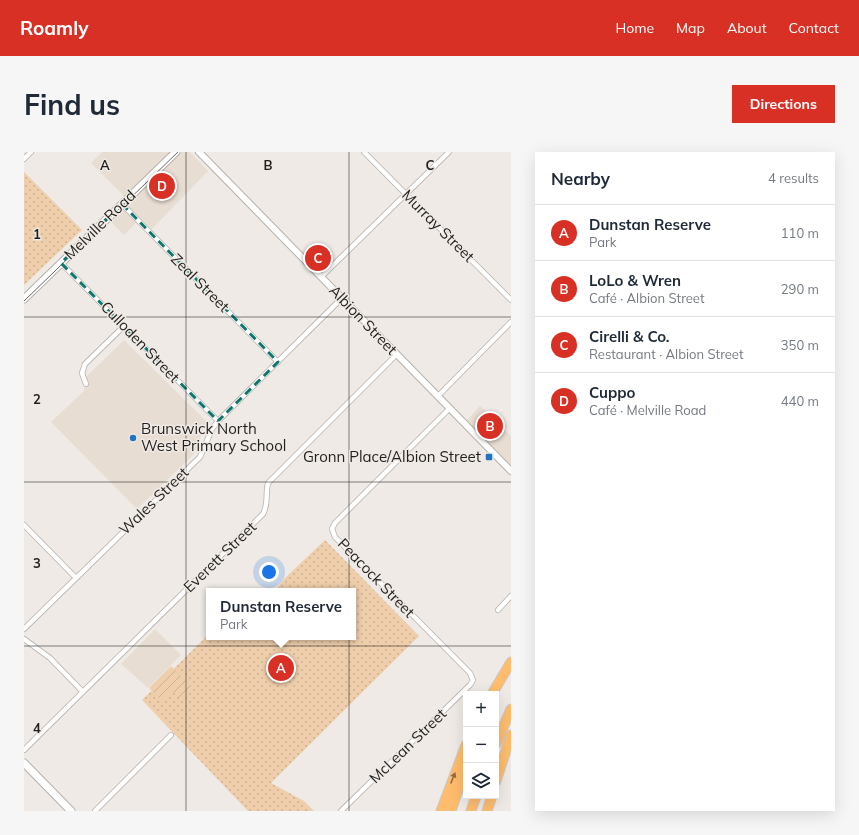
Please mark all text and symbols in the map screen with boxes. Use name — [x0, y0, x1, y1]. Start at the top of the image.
text: Roamly — [20, 16, 88, 40]
text: Home — [615, 19, 654, 37]
text: Map — [676, 19, 705, 37]
text: About — [727, 19, 767, 37]
text: Contact — [789, 19, 839, 37]
button: Directions — [732, 85, 835, 123]
text: Find us — [24, 87, 120, 122]
text: A — [100, 157, 110, 173]
text: B — [264, 157, 273, 173]
text: C — [426, 157, 435, 173]
text: Nearby — [551, 168, 610, 189]
text: 4 results — [768, 170, 819, 186]
pin: D — [149, 171, 175, 201]
street label: Murray Street — [398, 185, 479, 266]
street label: Melville Road — [60, 186, 139, 263]
text: Dunstan Reserve — [589, 215, 711, 234]
text: A — [559, 225, 569, 241]
text: 110 m — [781, 225, 819, 241]
text: 1 — [33, 226, 41, 242]
text: Park — [589, 234, 616, 250]
pin: C — [305, 243, 331, 273]
street label: Zeal Street — [167, 249, 234, 316]
text: LoLo & Wren — [589, 271, 681, 290]
street label: Albion Street — [325, 281, 401, 359]
text: B — [560, 281, 568, 297]
text: 290 m — [781, 281, 819, 297]
text: Café · Albion Street — [589, 290, 704, 306]
street label: Culloden Street — [97, 297, 184, 386]
text: Cirelli & Co. — [589, 327, 670, 346]
text: C — [560, 337, 568, 353]
text: 350 m — [781, 337, 819, 353]
text: Restaurant · Albion Street — [589, 346, 744, 362]
text: Cuppo — [589, 383, 636, 402]
text: 2 — [33, 391, 41, 407]
text: D — [559, 393, 569, 409]
text: 440 m — [781, 393, 819, 409]
text: Café · Melville Road — [589, 402, 706, 418]
pin: B — [477, 411, 503, 441]
place label: Brunswick North West Primary School — [141, 419, 286, 455]
marker: Brunswick North West Primary School — [128, 433, 138, 443]
place label: Gronn Place/Albion Street — [303, 447, 481, 466]
marker: Gronn Place/Albion Street — [484, 452, 494, 462]
street label: Wales Street — [115, 463, 192, 539]
street label: Everett Street — [179, 517, 260, 596]
street label: Peacock Street — [334, 534, 419, 621]
text: 3 — [33, 555, 41, 571]
your location — [259, 562, 279, 582]
popup — [206, 588, 356, 640]
text: Dunstan Reserve — [220, 597, 342, 616]
text: Park — [220, 616, 247, 632]
pin: A — [268, 653, 294, 683]
map controls — [463, 691, 499, 799]
button: + — [463, 691, 499, 727]
street label: McLean Street — [365, 704, 450, 787]
text: 4 — [33, 720, 41, 736]
button: − — [463, 727, 499, 763]
button: layers — [463, 763, 499, 799]
one-way arrow — [450, 771, 456, 783]

